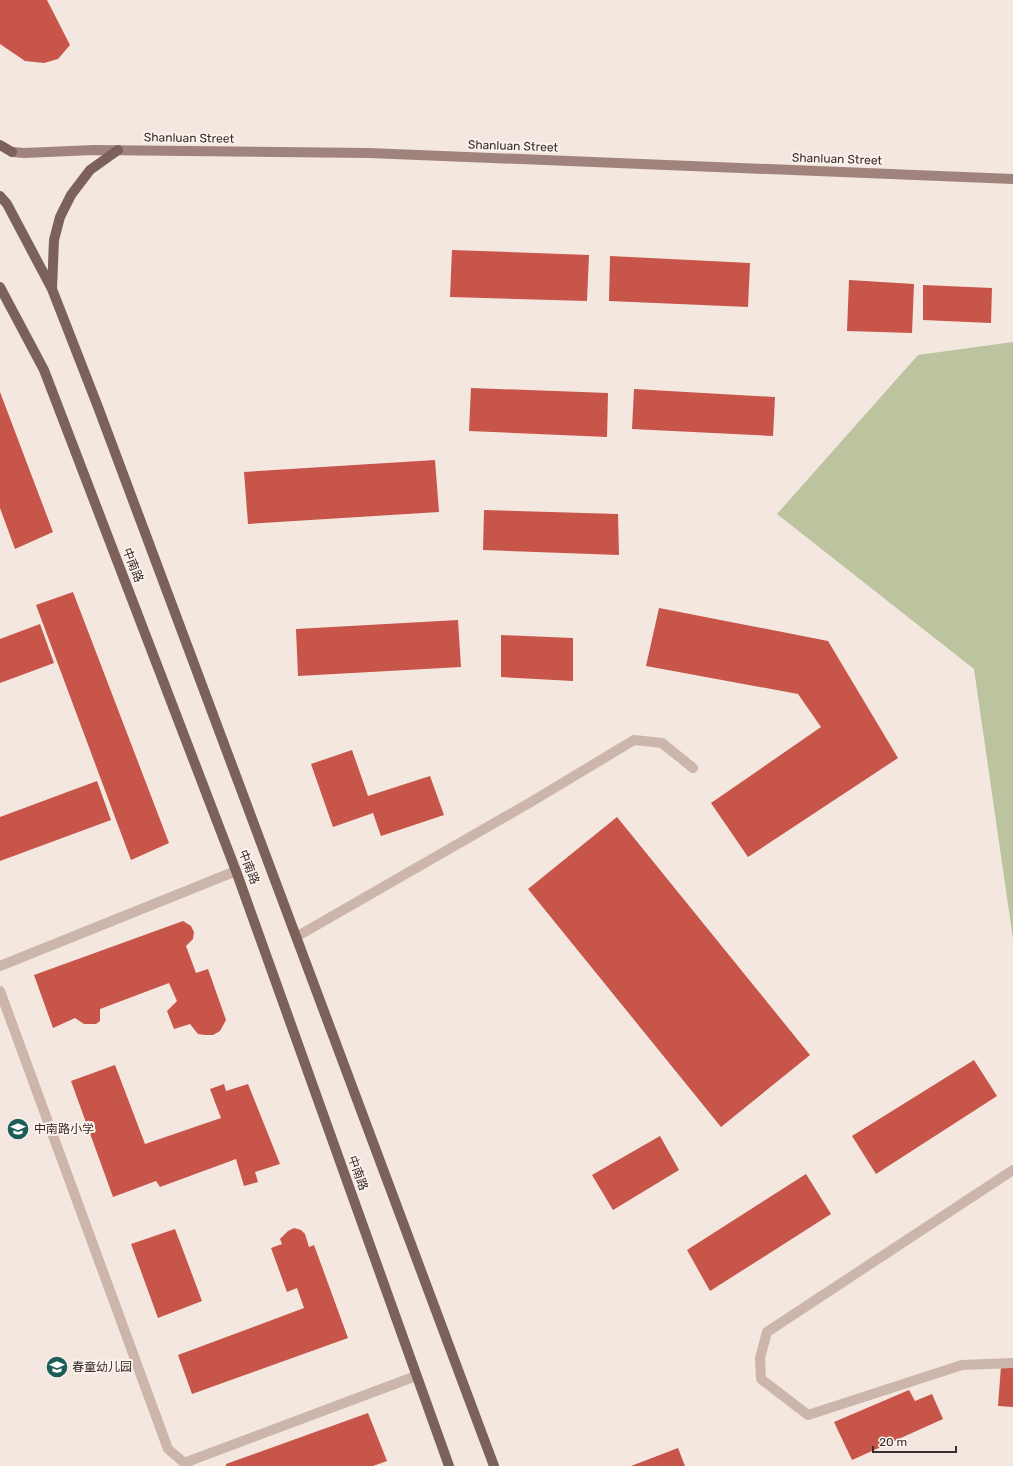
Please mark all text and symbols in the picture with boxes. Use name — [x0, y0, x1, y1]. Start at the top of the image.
street label: Shanluan Street — [144, 130, 235, 146]
street label: Shanluan Street — [468, 137, 559, 155]
street label: Shanluan Street — [792, 150, 883, 168]
street label: 中南路 — [120, 546, 146, 584]
street label: 中南路 — [236, 848, 262, 886]
school or university icon: 中南路小学 — [5, 1116, 31, 1142]
place label: 中南路小学 — [34, 1122, 94, 1136]
street label: 中南路 — [345, 1154, 371, 1192]
school or university icon: 春童幼儿园 — [44, 1354, 70, 1380]
place label: 春童幼儿园 — [72, 1360, 132, 1374]
scale bar — [873, 1428, 956, 1454]
text: 20 m — [879, 1435, 907, 1449]

